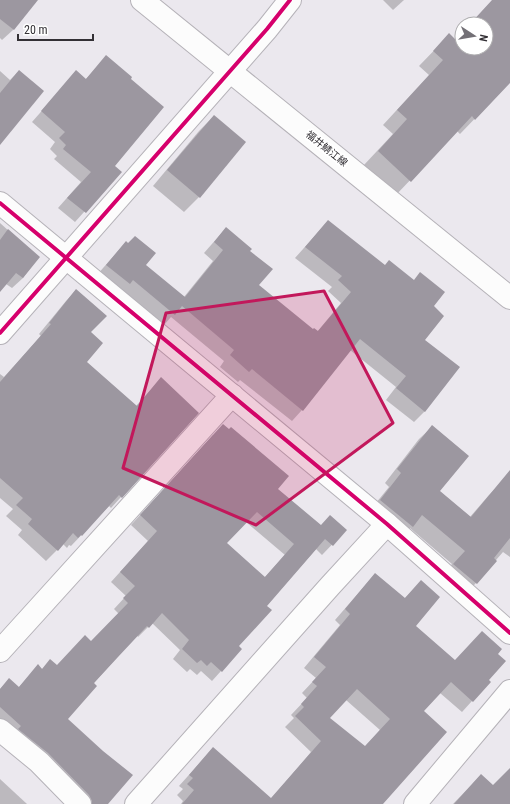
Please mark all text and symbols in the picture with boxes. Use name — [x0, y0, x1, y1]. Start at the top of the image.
scale bar — [18, 16, 93, 42]
north arrow — [454, 16, 494, 56]
text: 20 m — [24, 23, 48, 37]
text: N — [476, 33, 490, 43]
street label: 福井鯖江線 — [304, 128, 350, 168]

